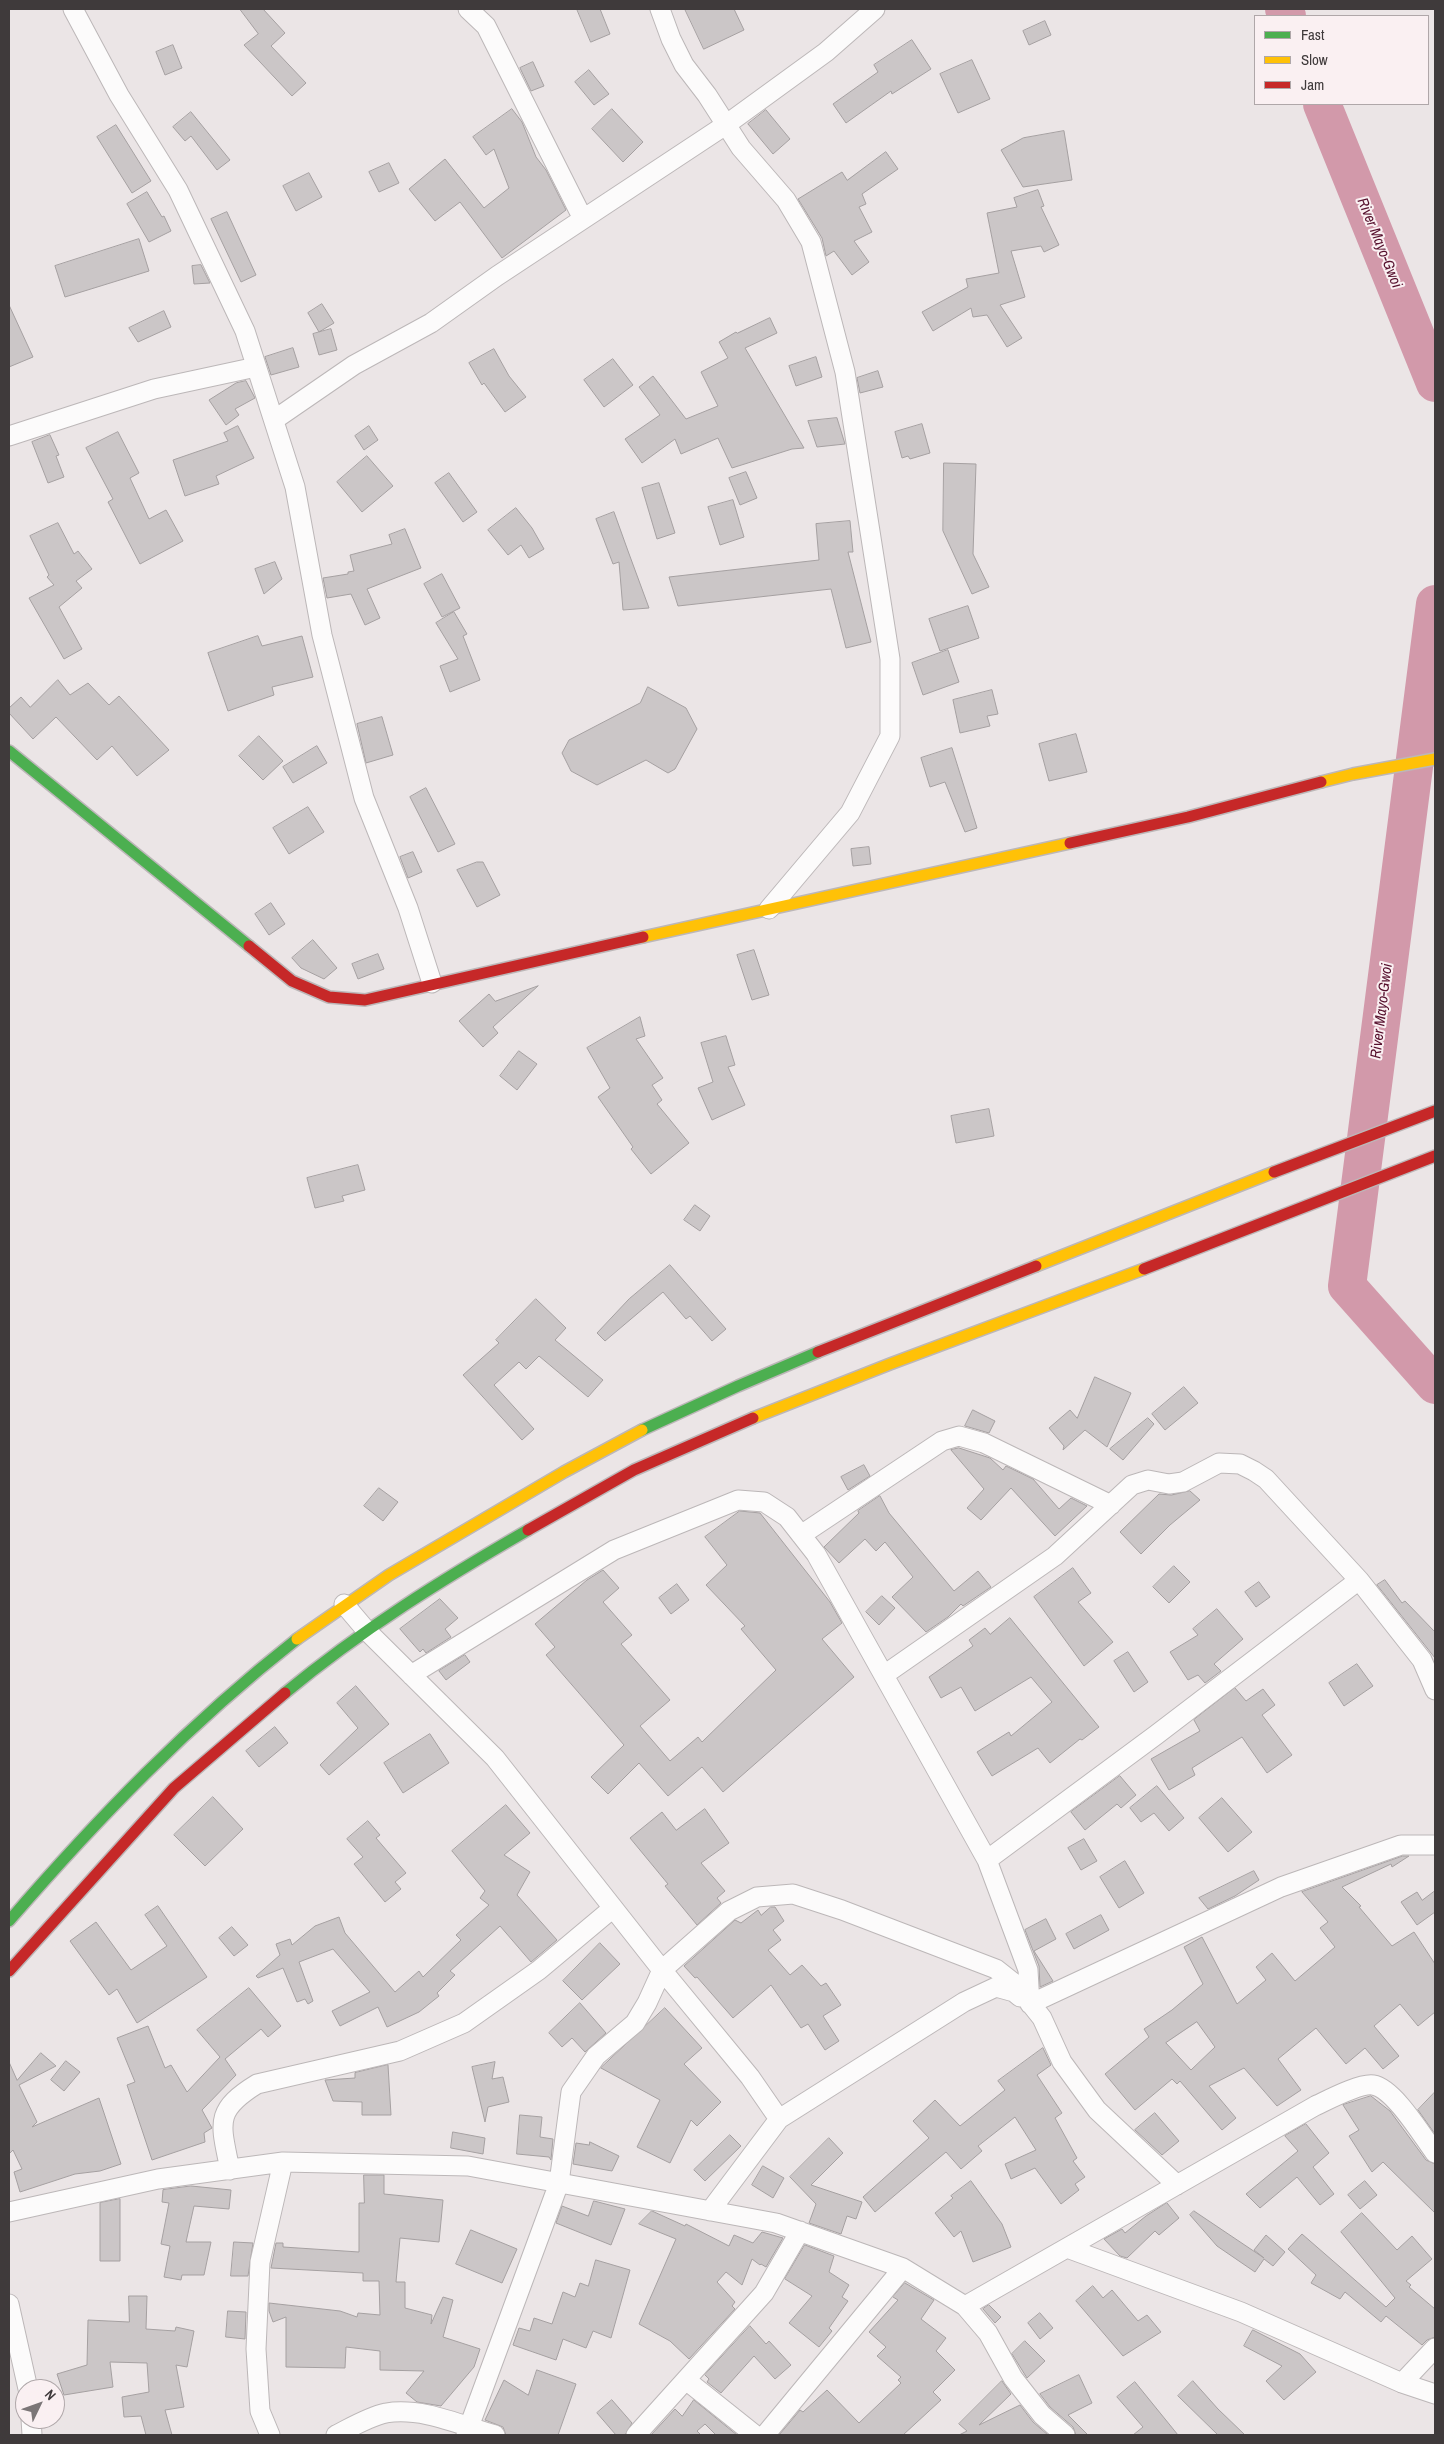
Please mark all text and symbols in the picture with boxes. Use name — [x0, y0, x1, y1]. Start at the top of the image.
legend — [1254, 15, 1429, 105]
text: Fast — [1301, 24, 1324, 45]
text: Slow — [1301, 49, 1328, 70]
text: Jam — [1301, 74, 1324, 95]
water label: River Mayo-Gwoi — [1353, 195, 1405, 291]
water label: River Mayo-Gwoi — [1367, 962, 1397, 1060]
north arrow — [15, 2379, 65, 2429]
text: N — [41, 2386, 60, 2404]

